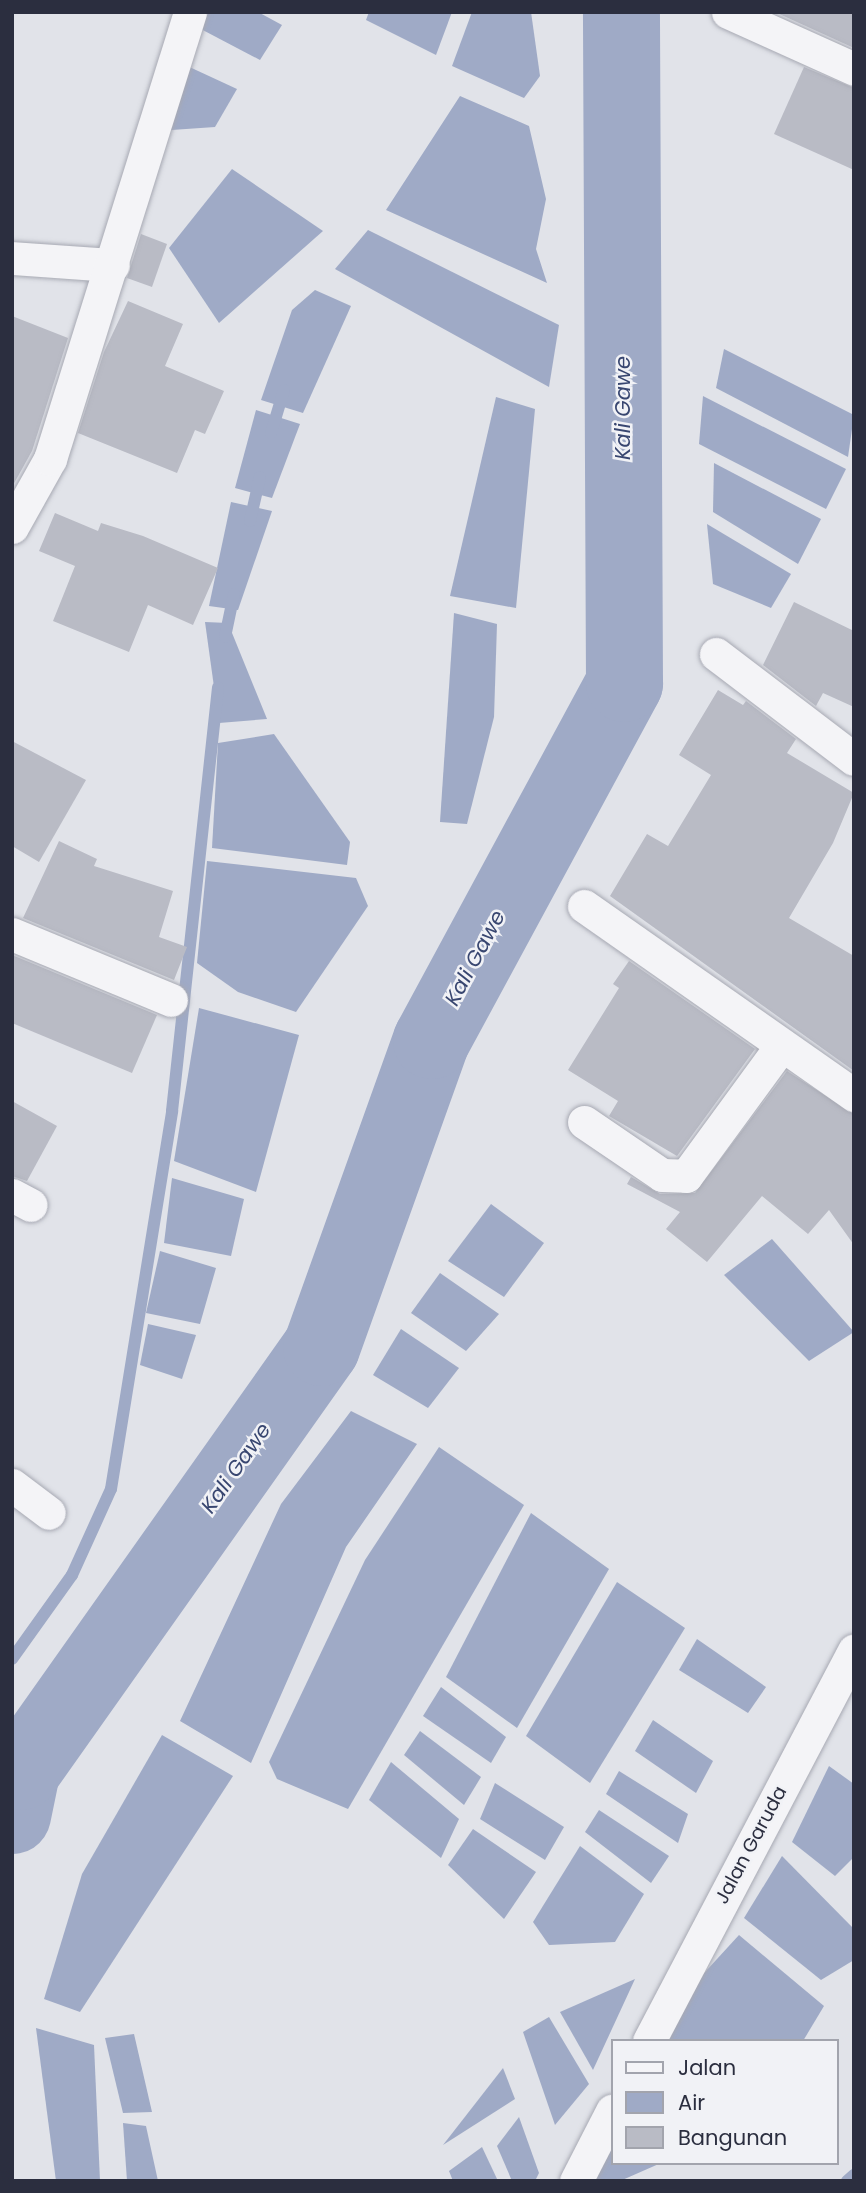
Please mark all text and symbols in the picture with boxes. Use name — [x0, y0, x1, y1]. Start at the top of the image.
water label: Kali Gawe — [610, 356, 636, 460]
water label: Kali Gawe — [439, 906, 511, 1010]
water label: Kali Gawe — [196, 1418, 276, 1518]
street label: Jalan Garuda — [710, 1782, 792, 1908]
legend — [610, 2039, 838, 2165]
text: Jalan — [678, 2053, 736, 2082]
text: Air — [678, 2088, 705, 2117]
text: Bangunan — [678, 2123, 787, 2152]

